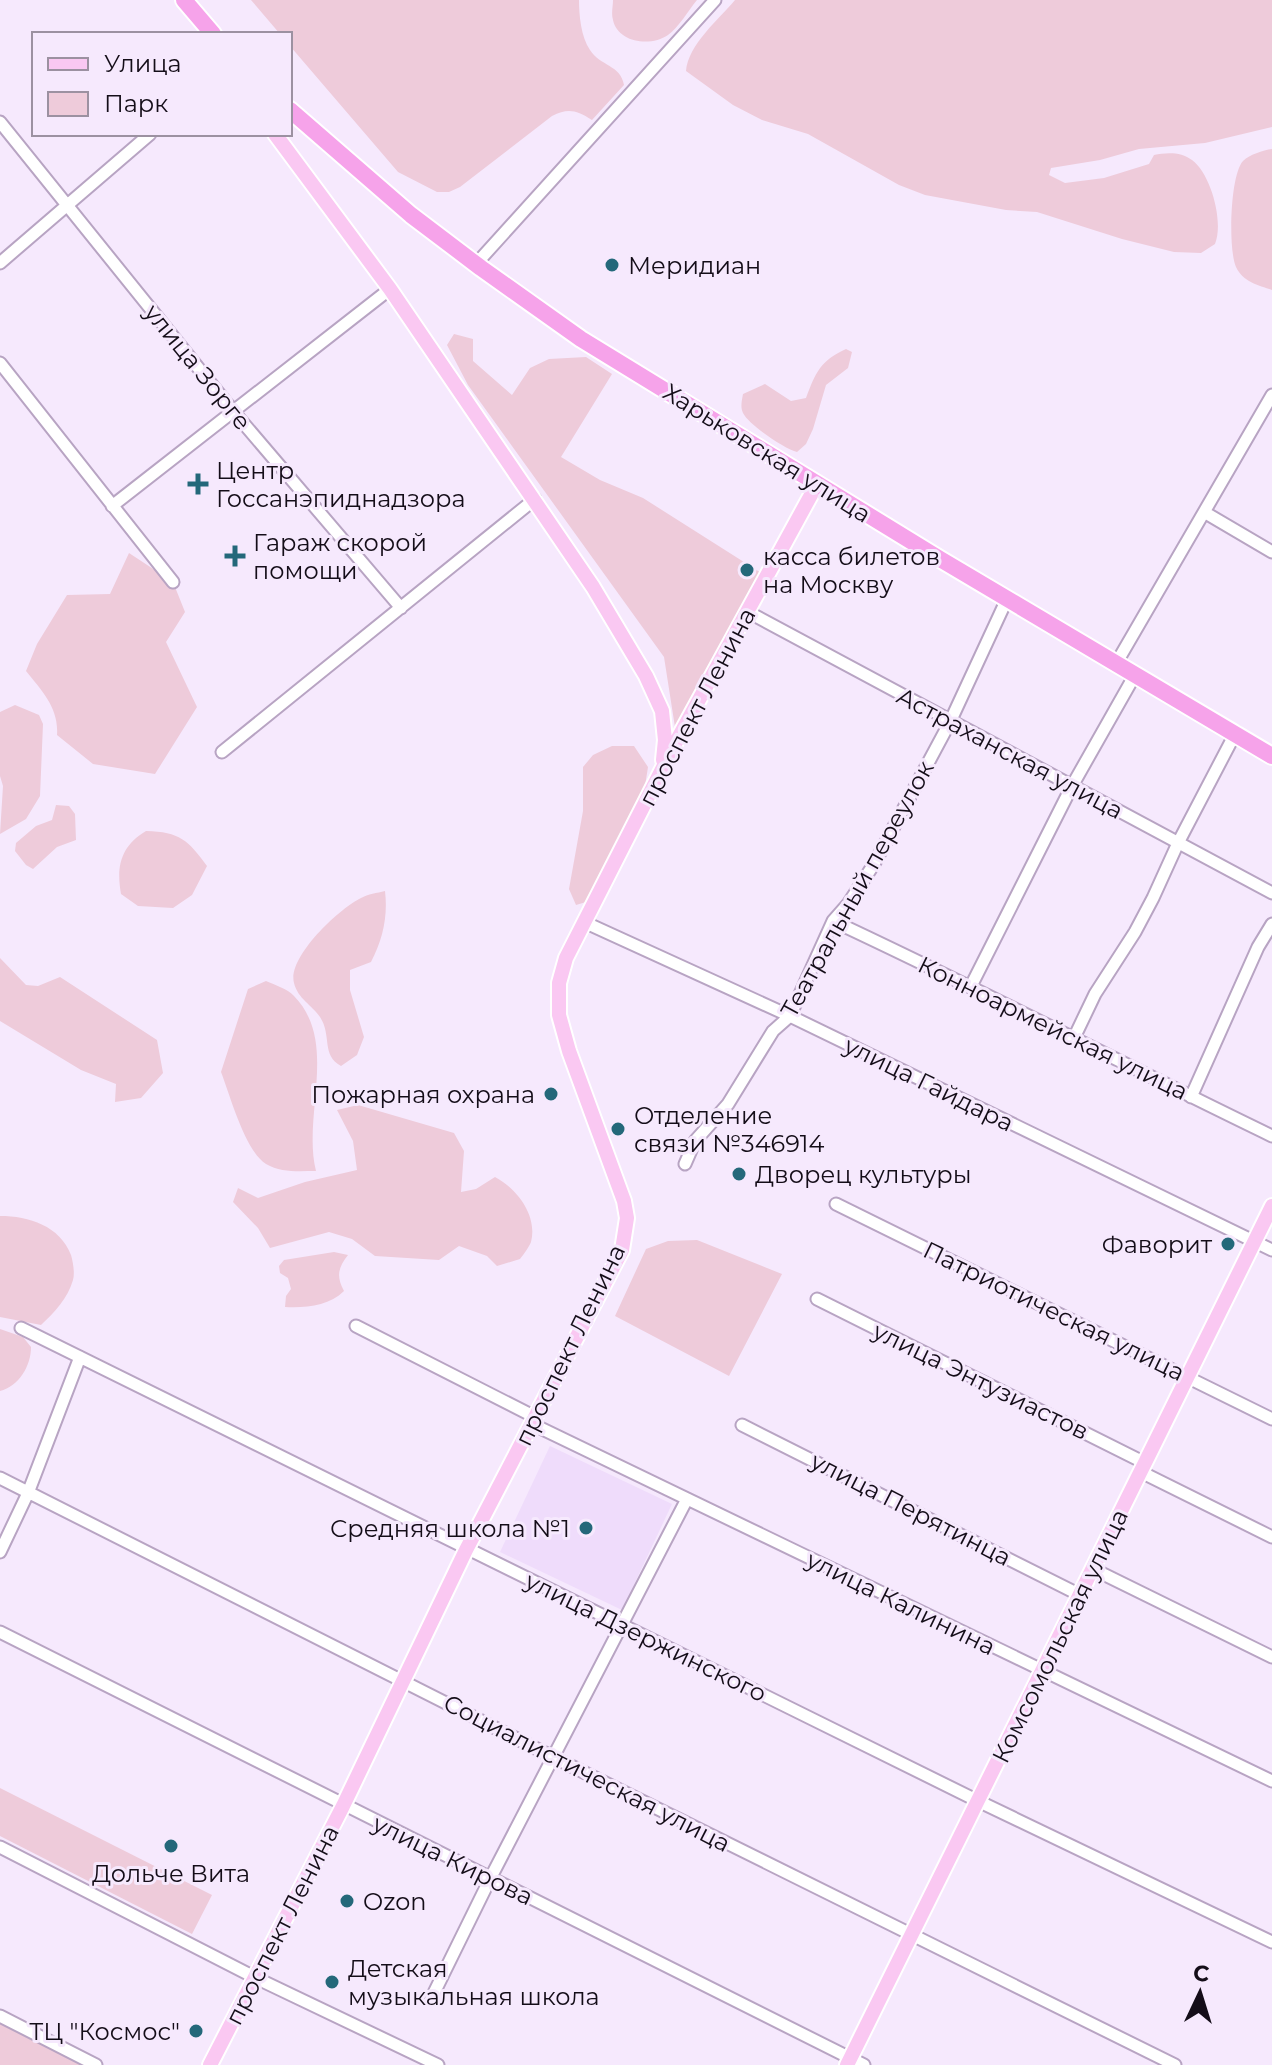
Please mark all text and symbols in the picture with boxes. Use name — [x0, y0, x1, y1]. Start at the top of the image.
legend — [32, 32, 292, 136]
text: Улица — [104, 49, 182, 78]
text: Парк — [104, 89, 168, 118]
place label: Меридиан — [628, 251, 761, 280]
marker: Меридиан — [603, 256, 621, 274]
street label: улица Зорге — [138, 297, 258, 436]
street label: Харьковская улица — [658, 377, 876, 529]
place label: Центр Госсанэпиднадзора — [216, 456, 465, 513]
marker: Центр Госсанэпиднадзора — [187, 473, 209, 495]
place label: Гараж скорой помощи — [253, 528, 427, 585]
place label: касса билетов на Москву — [763, 542, 940, 599]
marker: Гараж скорой помощи — [224, 545, 246, 567]
marker: касса билетов на Москву — [738, 561, 756, 579]
street label: проспект Ленина — [632, 603, 762, 811]
street label: Астраханская улица — [892, 681, 1128, 825]
street label: Театральный переулок — [774, 756, 940, 1022]
street label: Конноармейская улица — [913, 950, 1193, 1106]
street label: улица Гайдара — [839, 1030, 1018, 1138]
place label: Пожарная охрана — [311, 1080, 535, 1109]
marker: Пожарная охрана — [542, 1085, 560, 1103]
place label: Отделение связи №346914 — [634, 1101, 824, 1158]
marker: Отделение связи №346914 — [609, 1120, 627, 1138]
place label: Дворец культуры — [755, 1160, 972, 1189]
marker: Дворец культуры — [730, 1165, 748, 1183]
place label: Фаворит — [1102, 1230, 1213, 1259]
street label: Патриотическая улица — [919, 1235, 1189, 1387]
marker: Фаворит — [1219, 1235, 1237, 1253]
street label: проспект Ленина — [509, 1240, 631, 1450]
street label: улица Энтузиастов — [868, 1316, 1094, 1446]
street label: улица Перятинца — [805, 1445, 1016, 1572]
street label: Комсомольская улица — [986, 1504, 1134, 1768]
place label: Средняя школа №1 — [330, 1514, 570, 1543]
marker: Средняя школа №1 — [577, 1519, 595, 1537]
street label: улица Калинина — [801, 1544, 1000, 1661]
street label: улица Дзержинского — [520, 1565, 771, 1708]
street label: Социалистическая улица — [439, 1688, 735, 1858]
street label: улица Кирова — [367, 1808, 538, 1911]
street label: проспект Ленина — [219, 1820, 345, 2030]
marker: Дольче Вита — [162, 1837, 180, 1855]
place label: Дольче Вита — [92, 1859, 250, 1888]
place label: Ozon — [363, 1887, 426, 1916]
marker: Ozon — [338, 1892, 356, 1910]
north arrow — [1160, 1953, 1240, 2033]
place label: Детская музыкальная школа — [348, 1954, 600, 2011]
text: С — [1192, 1960, 1210, 1988]
marker: Детская музыкальная школа — [323, 1973, 341, 1991]
place label: ТЦ "Космос" — [29, 2017, 180, 2046]
marker: ТЦ "Космос" — [187, 2022, 205, 2040]

